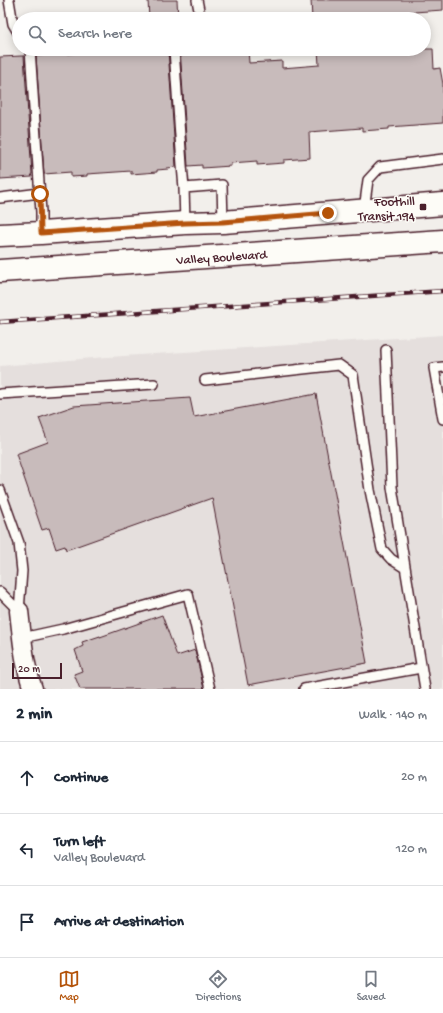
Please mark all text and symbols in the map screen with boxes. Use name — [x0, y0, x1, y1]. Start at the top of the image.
search box — [12, 12, 431, 56]
icon: search — [26, 23, 48, 45]
text: Search here — [58, 25, 132, 43]
route start — [31, 185, 49, 203]
place label: Foothill Transit 194 — [357, 195, 415, 225]
marker: Foothill Transit 194 — [418, 202, 428, 212]
route end — [319, 204, 337, 222]
street label: Valley Boulevard — [175, 248, 269, 269]
scale bar — [12, 661, 62, 680]
text: 20 m — [18, 664, 40, 676]
text: 2 min — [16, 705, 52, 725]
text: Walk · 140 m — [359, 708, 427, 723]
icon: ahead — [16, 767, 38, 789]
text: Continue — [54, 769, 108, 787]
text: 20 m — [401, 770, 427, 785]
text: Turn left — [54, 833, 105, 851]
icon: left — [16, 839, 38, 861]
text: 120 m — [396, 842, 427, 857]
text: Valley Boulevard — [54, 851, 145, 866]
icon: arrive — [16, 911, 38, 933]
text: Arrive at destination — [54, 913, 184, 931]
tab: Map — [58, 968, 80, 1004]
tab: Directions — [196, 968, 241, 1004]
tab: Saved — [357, 968, 385, 1004]

